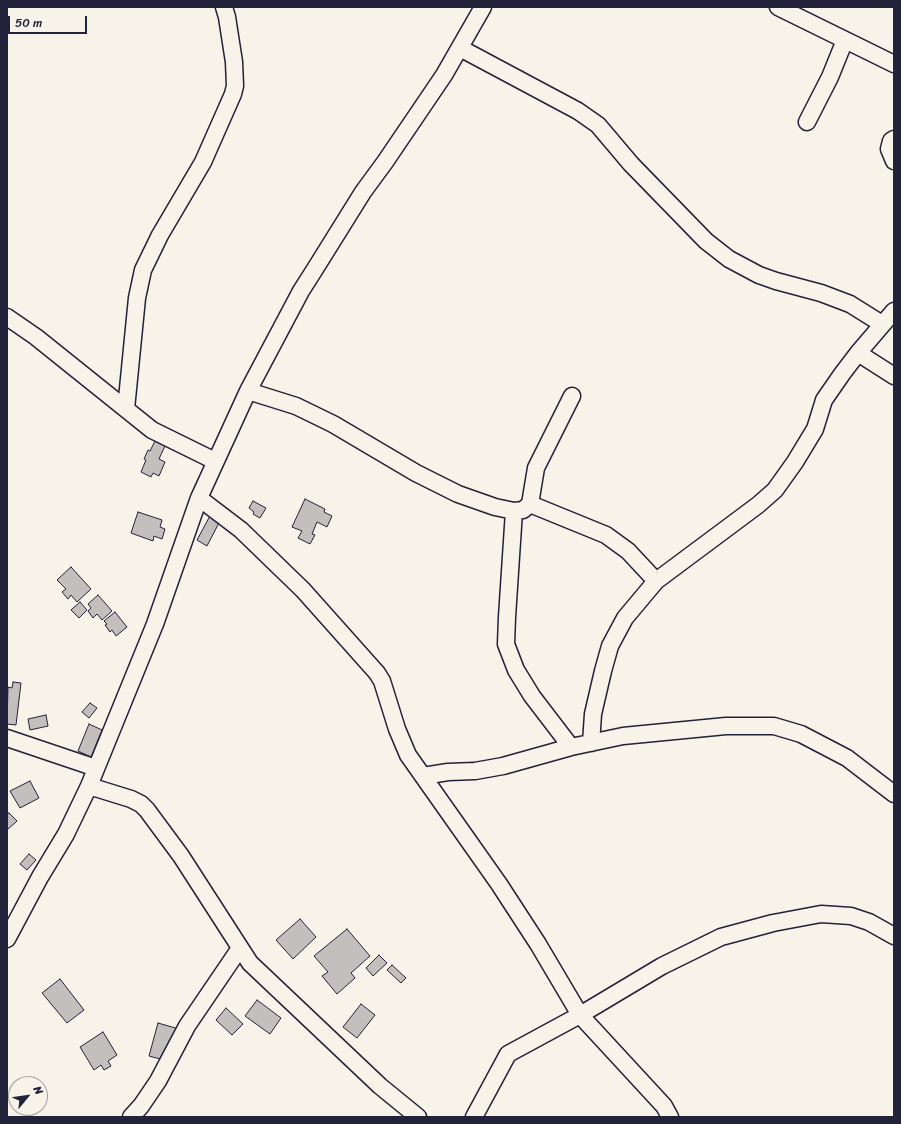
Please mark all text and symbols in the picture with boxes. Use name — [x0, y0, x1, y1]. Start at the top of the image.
scale bar — [10, 8, 89, 34]
text: 50 m — [15, 12, 42, 34]
north arrow — [8, 1076, 48, 1116]
text: N — [28, 1082, 48, 1098]

